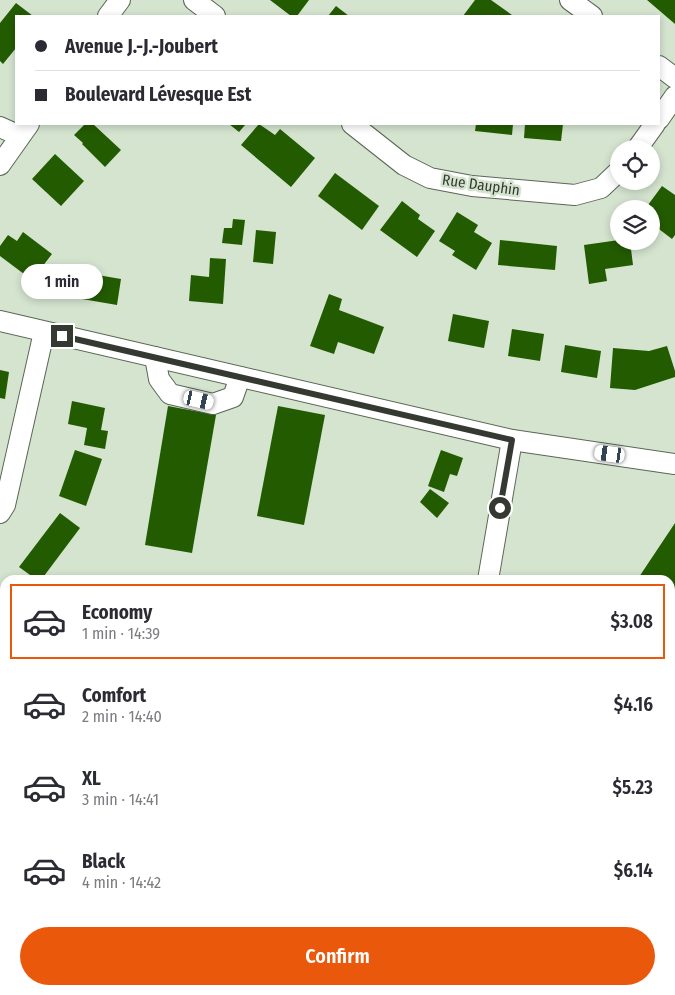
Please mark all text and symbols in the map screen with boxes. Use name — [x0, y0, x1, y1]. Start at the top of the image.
text: Avenue J.-J.-Joubert — [65, 35, 218, 58]
text: Boulevard Lévesque Est — [65, 83, 251, 106]
map controls — [610, 140, 660, 250]
button: locate — [610, 140, 660, 190]
street label: Rue Dauphin — [441, 171, 521, 199]
button: layers — [610, 200, 660, 250]
callout: 1 min — [21, 264, 103, 298]
text: 1 min — [45, 272, 79, 291]
route end — [51, 325, 73, 347]
car — [182, 389, 215, 411]
car — [594, 444, 625, 464]
route start — [489, 497, 511, 519]
icon: car — [22, 599, 67, 644]
text: Economy — [82, 601, 152, 624]
text: $3.08 — [610, 610, 653, 633]
text: 1 min · 14:39 — [82, 624, 160, 643]
icon: car — [22, 682, 67, 727]
text: Comfort — [82, 684, 146, 707]
text: $4.16 — [614, 693, 653, 716]
text: 2 min · 14:40 — [82, 707, 162, 726]
icon: car — [22, 765, 67, 810]
text: XL — [82, 767, 101, 790]
text: $5.23 — [613, 776, 653, 799]
text: 3 min · 14:41 — [82, 790, 159, 809]
icon: car — [22, 848, 67, 893]
text: Black — [82, 850, 125, 873]
text: $6.14 — [614, 859, 653, 882]
text: 4 min · 14:42 — [82, 873, 161, 892]
button: Confirm — [20, 927, 655, 985]

